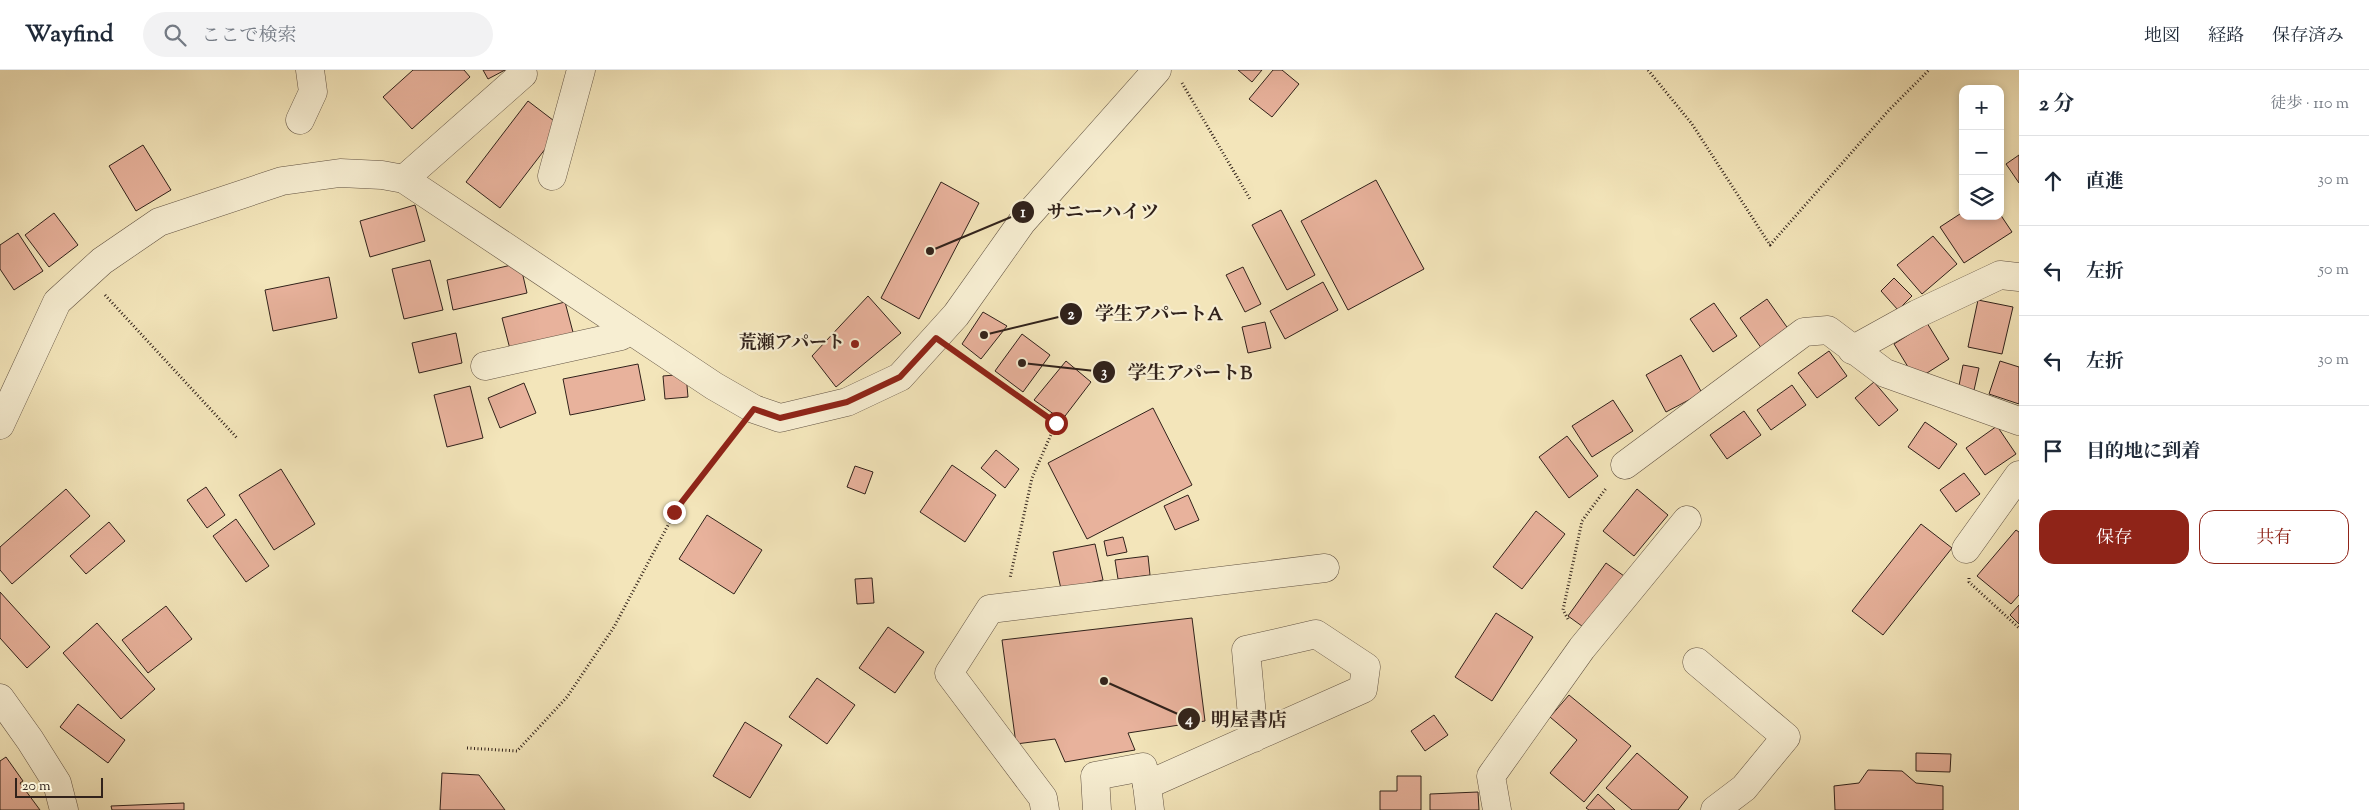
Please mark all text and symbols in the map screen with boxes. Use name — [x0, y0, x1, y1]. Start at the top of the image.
search box — [143, 12, 493, 57]
text: Wayfind — [25, 18, 113, 52]
icon: search — [161, 21, 189, 49]
text: ここで検索 — [201, 23, 296, 50]
text: 地図 — [2144, 24, 2180, 50]
text: 経路 — [2208, 24, 2244, 50]
text: 保存済み — [2272, 24, 2344, 50]
map controls — [1959, 85, 2004, 220]
button: + — [1959, 85, 2004, 130]
text: 2 分 — [2039, 90, 2074, 120]
text: 徒歩 · 110 m — [2270, 93, 2349, 116]
button: − — [1959, 130, 2004, 175]
icon: ahead — [2039, 167, 2067, 195]
text: 直進 — [2086, 169, 2124, 196]
text: 30 m — [2318, 169, 2349, 192]
button: layers — [1959, 175, 2004, 220]
callout: サニーハイツ — [1011, 195, 1170, 229]
text: サニーハイツ — [1047, 200, 1159, 227]
text: 1 — [1020, 203, 1026, 224]
icon: left — [2039, 257, 2067, 285]
text: 左折 — [2086, 259, 2124, 286]
text: 50 m — [2318, 259, 2349, 282]
callout: 学生アパートA — [1059, 297, 1233, 331]
text: 学生アパートA — [1095, 302, 1224, 329]
text: 2 — [1067, 305, 1075, 326]
place label: 荒瀬アパート — [738, 331, 845, 357]
marker: 荒瀬アパート — [849, 338, 861, 350]
icon: left — [2039, 347, 2067, 375]
text: 左折 — [2086, 349, 2124, 376]
text: 30 m — [2318, 349, 2349, 372]
callout: 学生アパートB — [1092, 355, 1263, 389]
text: 学生アパートB — [1128, 361, 1252, 388]
text: 3 — [1101, 363, 1107, 384]
route start — [1045, 412, 1068, 435]
icon: arrive — [2039, 437, 2067, 465]
text: 目的地に到着 — [2086, 439, 2200, 466]
route end — [663, 501, 686, 524]
button: 保存 — [2039, 510, 2189, 564]
button: 共有 — [2199, 510, 2349, 564]
callout: 明屋書店 — [1176, 702, 1297, 736]
text: 明屋書店 — [1211, 708, 1287, 735]
text: 4 — [1184, 710, 1193, 731]
scale bar — [15, 775, 102, 798]
text: 20 m — [22, 777, 51, 797]

